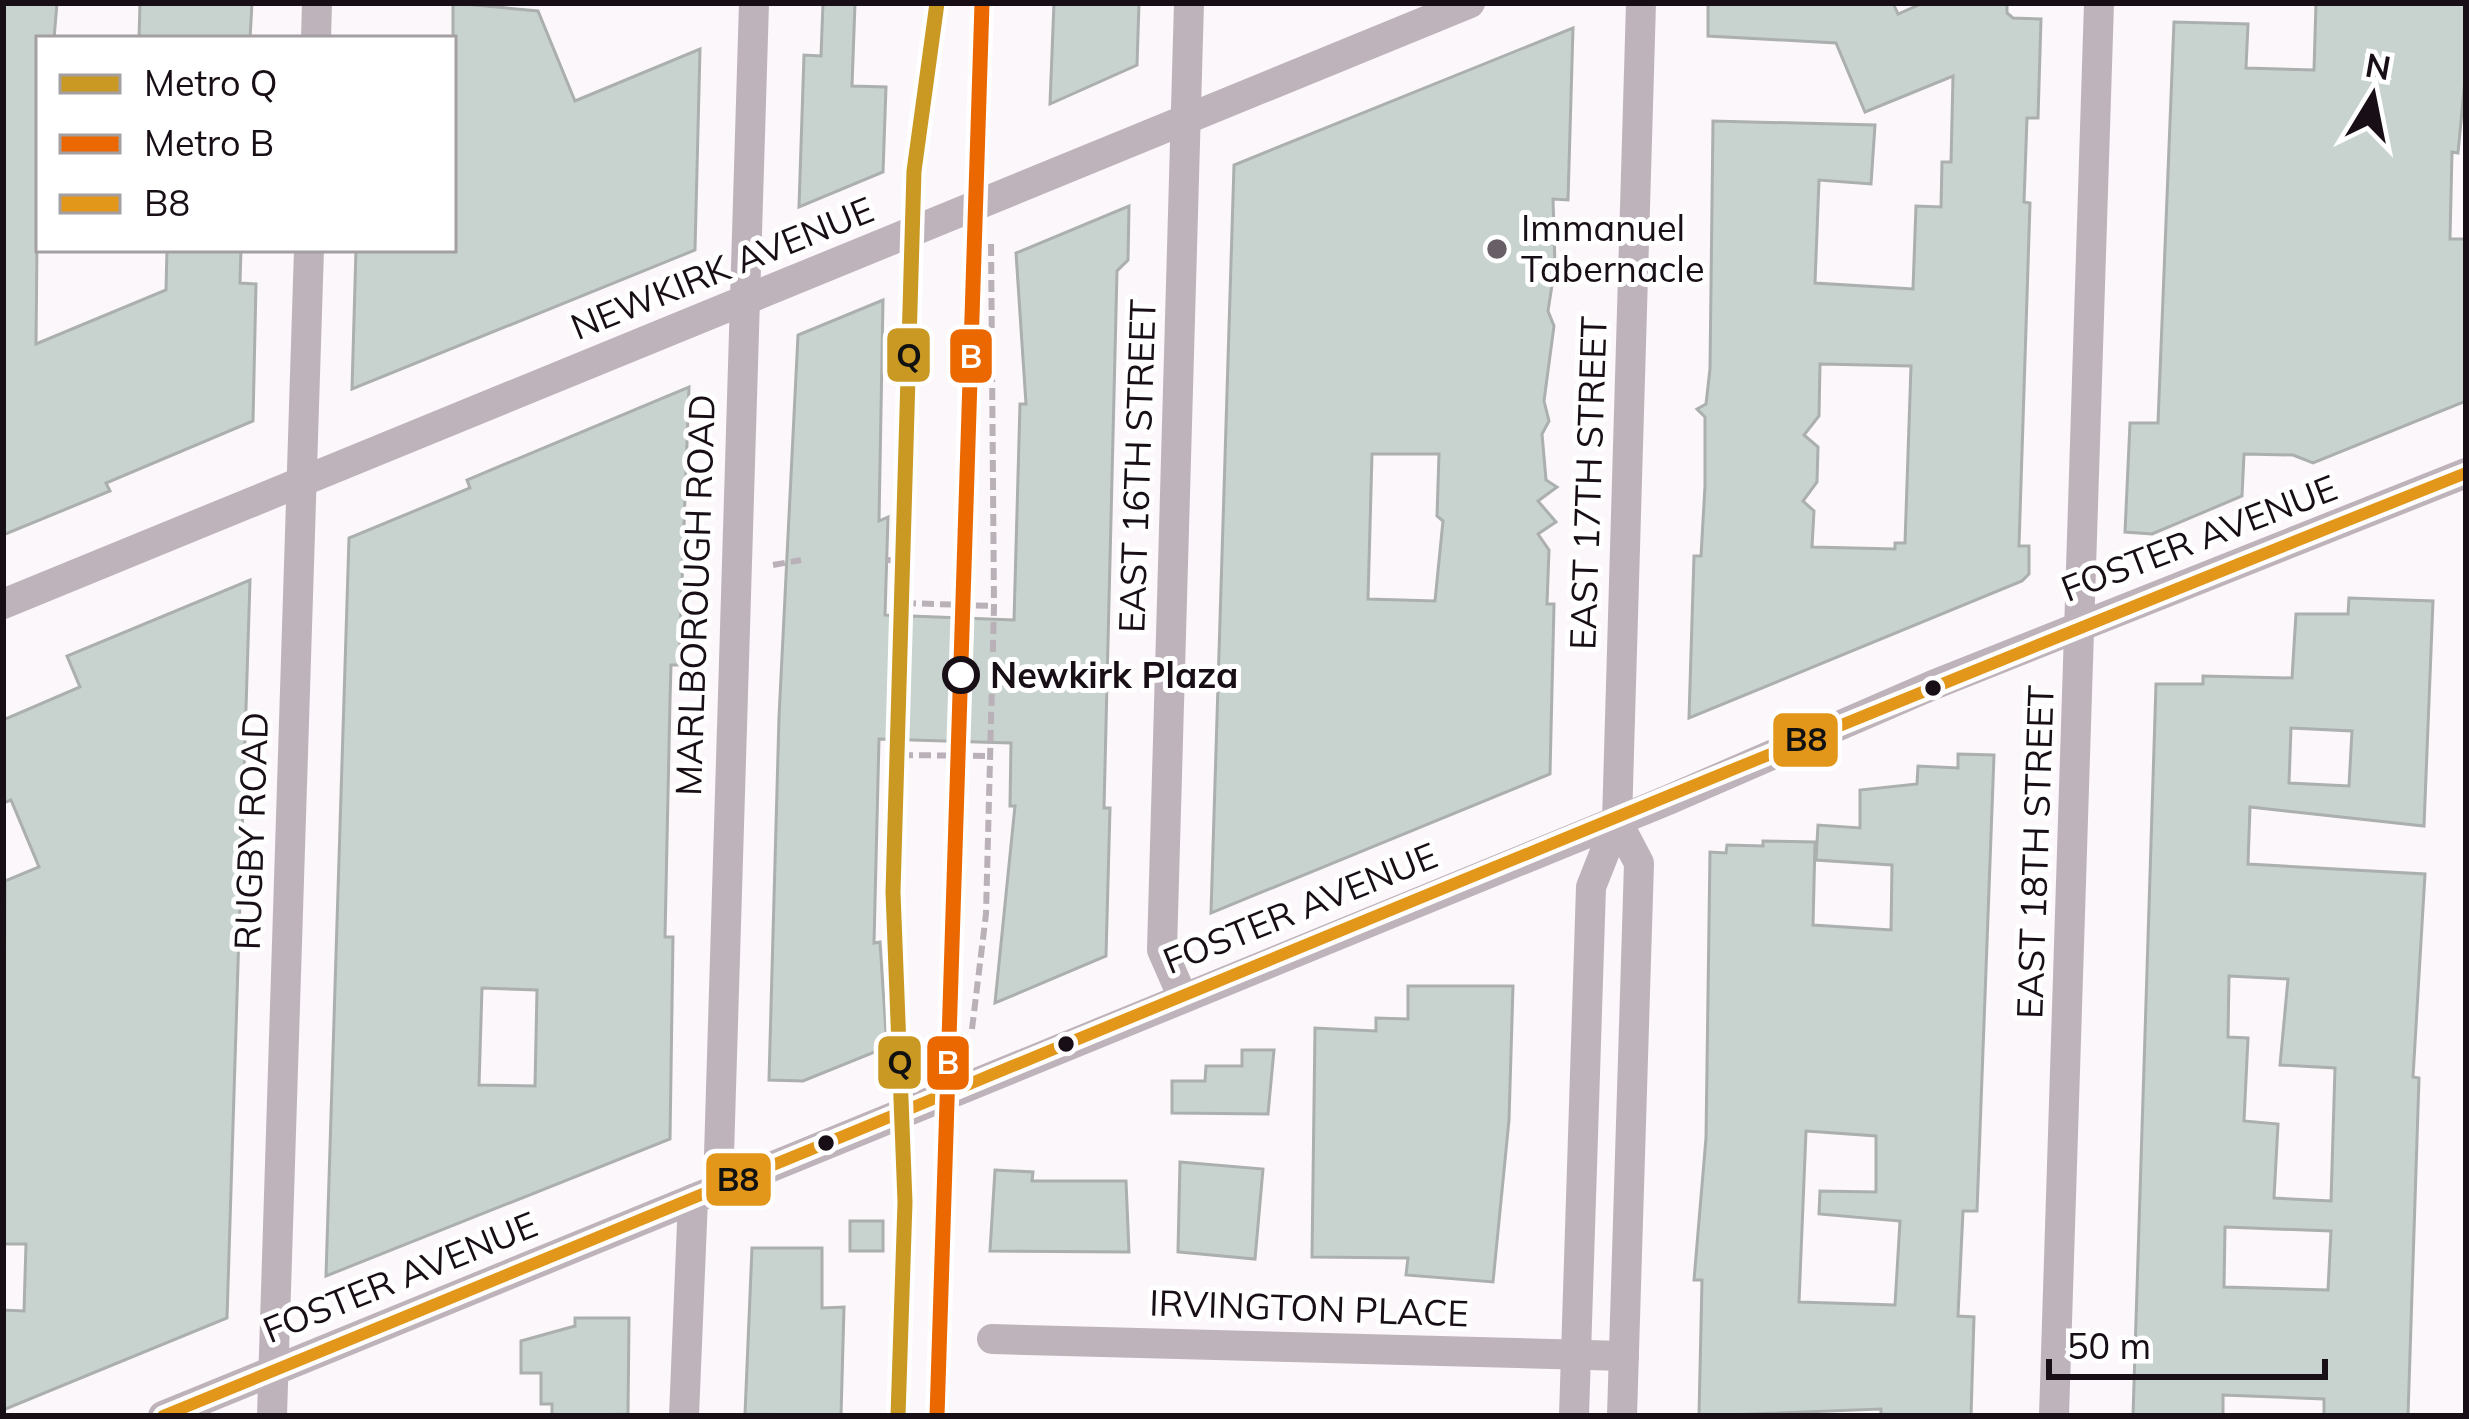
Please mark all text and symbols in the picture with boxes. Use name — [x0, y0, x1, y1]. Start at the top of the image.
legend — [36, 36, 456, 252]
north arrow — [2313, 36, 2433, 156]
text: N — [2362, 44, 2394, 88]
text: Metro Q — [144, 60, 278, 105]
text: Metro B — [144, 120, 274, 165]
text: B8 — [144, 180, 190, 225]
street label: NEWKIRK AVENUE — [564, 186, 880, 349]
place label: Immanuel Tabernacle — [1521, 205, 1705, 291]
marker: Immanuel Tabernacle — [1484, 236, 1510, 262]
street label: EAST 16TH STREET — [1108, 298, 1165, 634]
street label: EAST 17TH STREET — [1559, 315, 1616, 651]
line badge: Q — [885, 326, 932, 384]
line badge: B — [948, 327, 994, 385]
text: Q — [896, 334, 922, 375]
text: B — [960, 335, 982, 376]
street label: MARLBOROUGH ROAD — [665, 393, 724, 796]
street label: FOSTER AVENUE — [2055, 464, 2343, 611]
place label: Newkirk Plaza — [990, 652, 1238, 697]
marker: Newkirk Plaza — [944, 658, 978, 692]
unlabelled marker — [1922, 677, 1944, 699]
street label: EAST 18TH STREET — [2006, 684, 2063, 1020]
street label: RUGBY ROAD — [224, 711, 277, 951]
line badge: B8 — [1771, 711, 1840, 769]
text: B8 — [1785, 718, 1827, 759]
street label: FOSTER AVENUE — [1156, 832, 1443, 983]
unlabelled marker — [1055, 1033, 1077, 1055]
line badge: Q — [876, 1034, 923, 1091]
line badge: B — [925, 1034, 971, 1092]
text: Q — [887, 1041, 913, 1082]
text: B — [937, 1041, 959, 1082]
unlabelled marker — [815, 1132, 837, 1154]
line badge: B8 — [704, 1151, 773, 1208]
text: B8 — [717, 1158, 759, 1199]
street label: FOSTER AVENUE — [256, 1201, 543, 1352]
street label: IRVINGTON PLACE — [1149, 1279, 1469, 1336]
scale bar — [2049, 1305, 2325, 1379]
text: 50 m — [2067, 1323, 2151, 1368]

